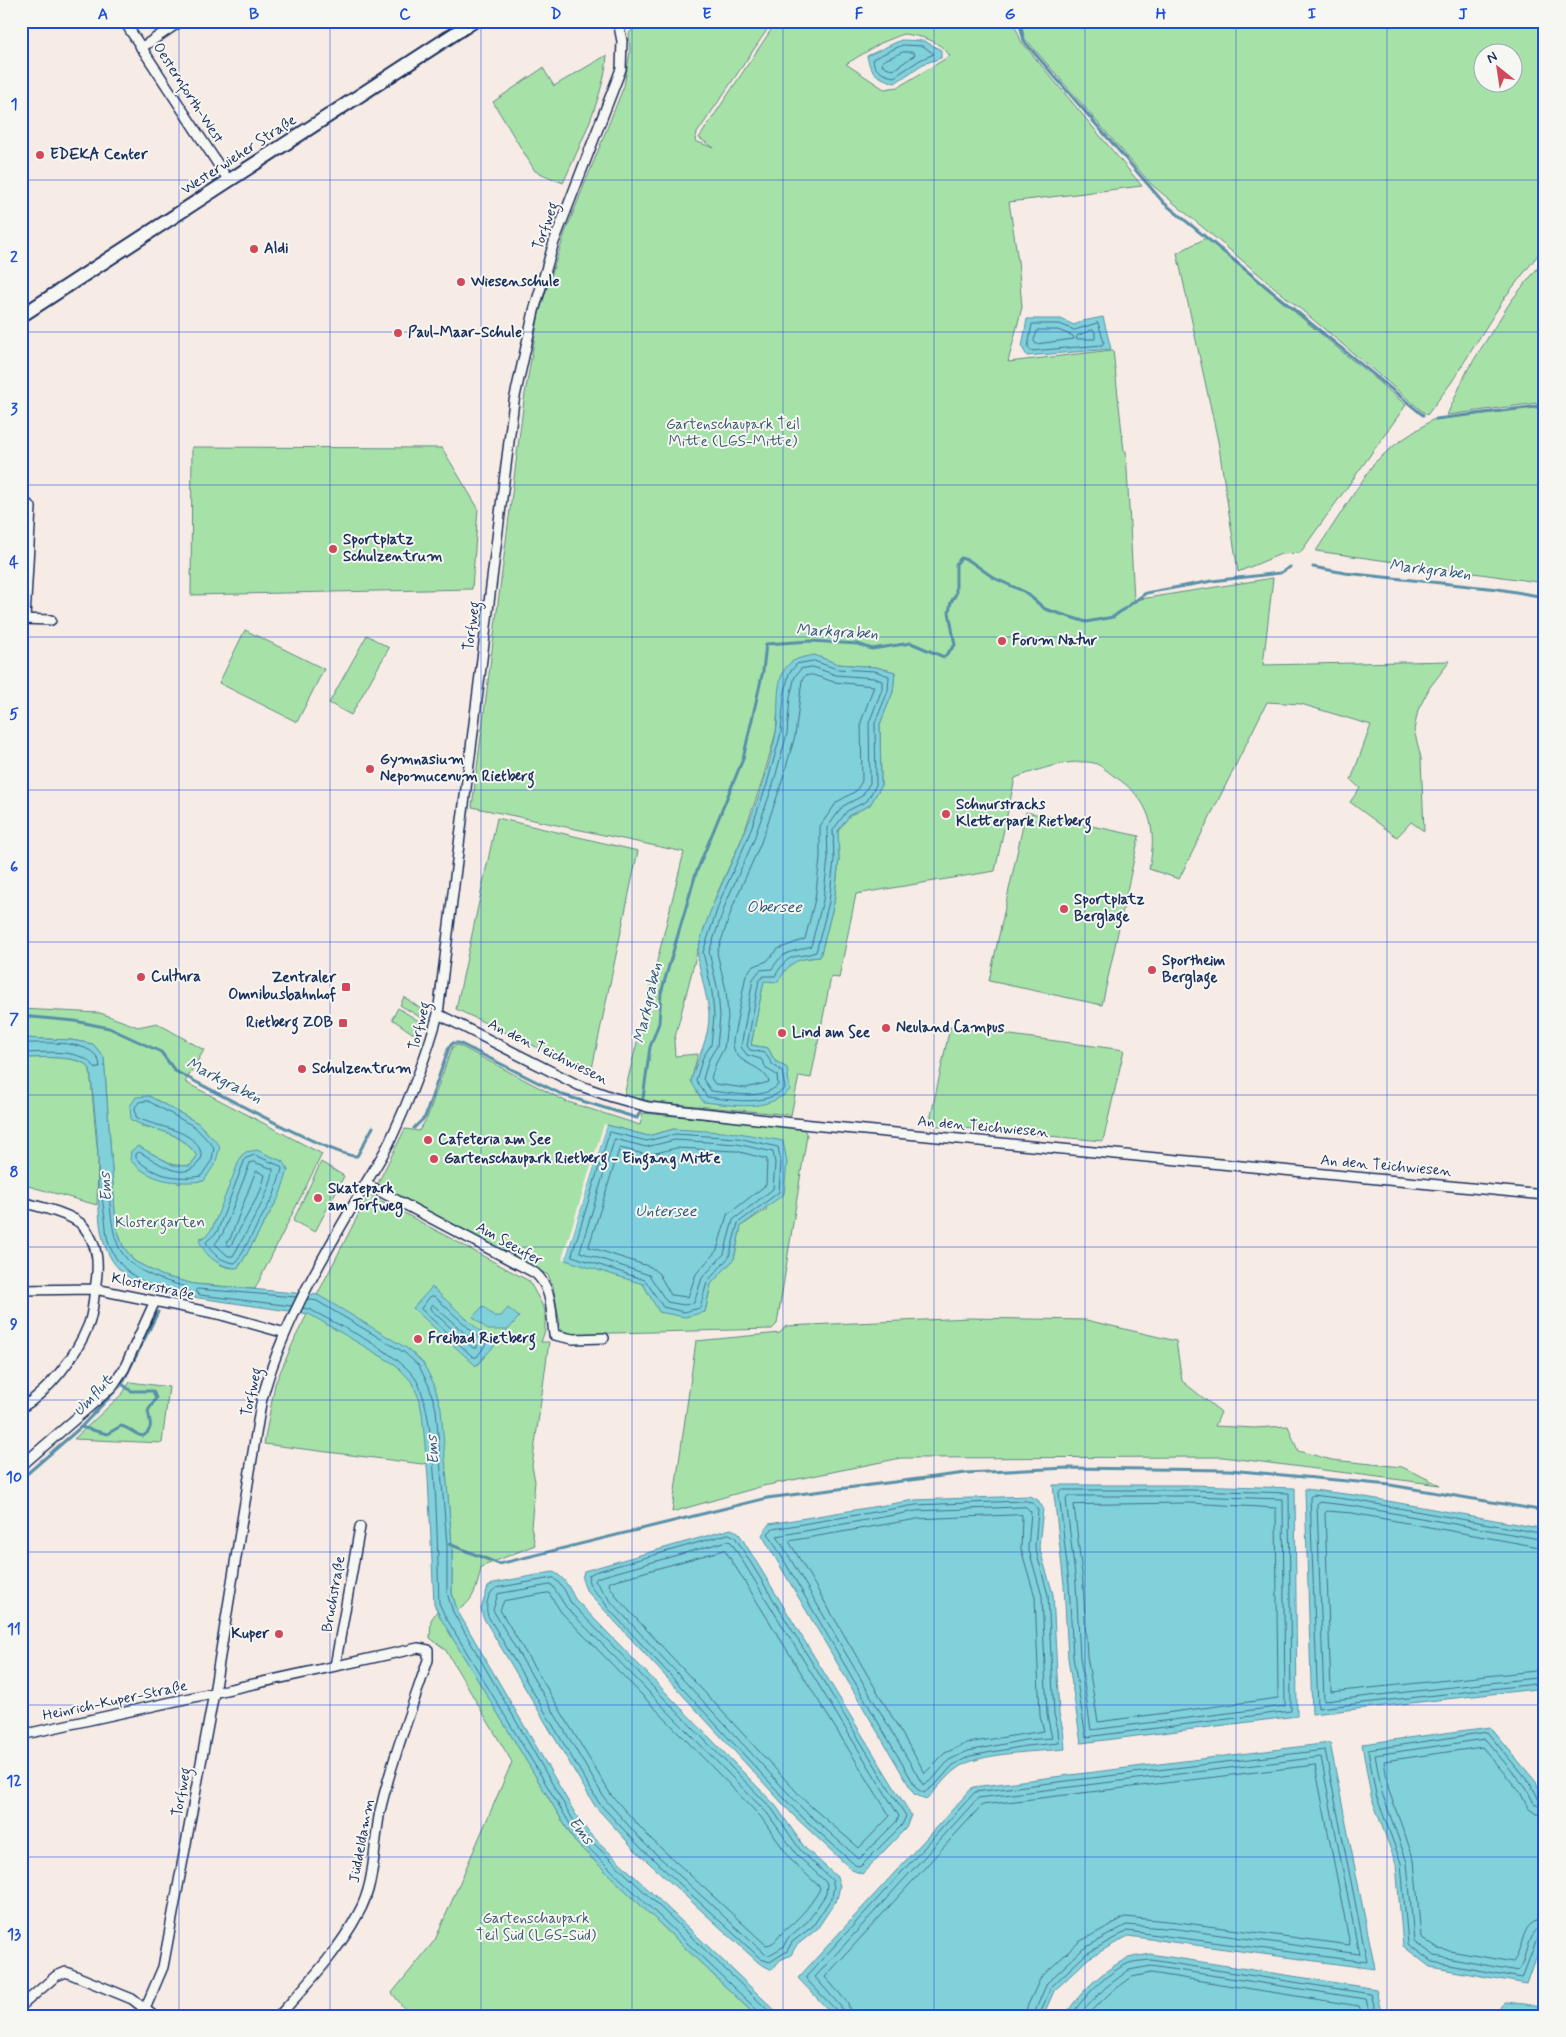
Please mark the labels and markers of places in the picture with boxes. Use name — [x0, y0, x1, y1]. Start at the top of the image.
place label: EDEKA Center — [50, 145, 149, 165]
marker: EDEKA Center — [34, 149, 46, 161]
place label: Aldi — [264, 239, 289, 259]
marker: Aldi — [248, 243, 260, 255]
place label: Wiesenschule — [470, 272, 560, 292]
marker: Wiesenschule — [455, 276, 467, 288]
place label: Paul-Maar-Schule — [408, 323, 522, 343]
marker: Paul-Maar-Schule — [392, 327, 404, 339]
place label: Sportplatz Schulzentrum — [343, 530, 442, 567]
marker: Sportplatz Schulzentrum — [327, 543, 339, 555]
place label: Forum Natur — [1012, 631, 1098, 651]
marker: Forum Natur — [996, 635, 1008, 647]
place label: Gymnasium Nepomucenum Rietberg — [380, 750, 535, 789]
marker: Gymnasium Nepomucenum Rietberg — [364, 763, 376, 775]
place label: Schnurstracks Kletterpark Rietberg — [956, 795, 1092, 834]
marker: Schnurstracks Kletterpark Rietberg — [940, 808, 952, 820]
place label: Sportplatz Berglage — [1074, 890, 1145, 929]
marker: Sportplatz Berglage — [1058, 903, 1070, 915]
place label: Sportheim Berglage — [1162, 951, 1225, 990]
marker: Sportheim Berglage — [1146, 964, 1158, 976]
place label: Cultura — [151, 967, 201, 987]
place label: Zentraler Omnibusbahnhof — [228, 968, 337, 1005]
marker: Cultura — [135, 971, 147, 983]
marker: Zentraler Omnibusbahnhof — [340, 981, 352, 993]
place label: Rietberg ZOB — [246, 1013, 333, 1035]
marker: Rietberg ZOB — [337, 1017, 349, 1029]
place label: Neuland Campus — [896, 1018, 1005, 1038]
marker: Neuland Campus — [880, 1022, 892, 1034]
place label: Lind am See — [792, 1023, 871, 1043]
marker: Lind am See — [776, 1027, 788, 1039]
place label: Schulzentrum — [312, 1059, 411, 1079]
marker: Schulzentrum — [296, 1063, 308, 1075]
place label: Cafeteria am See — [438, 1130, 551, 1150]
marker: Cafeteria am See — [422, 1134, 434, 1146]
place label: Gartenschaupark Rietberg - Eingang Mitte — [444, 1149, 721, 1171]
marker: Gartenschaupark Rietberg - Eingang Mitte — [428, 1153, 440, 1165]
place label: Skatepark am Torfweg — [328, 1179, 403, 1218]
marker: Skatepark am Torfweg — [312, 1192, 324, 1204]
place label: Freibad Rietberg — [428, 1329, 536, 1351]
marker: Freibad Rietberg — [412, 1333, 424, 1345]
place label: Kuper — [231, 1624, 270, 1644]
marker: Kuper — [273, 1628, 285, 1640]

